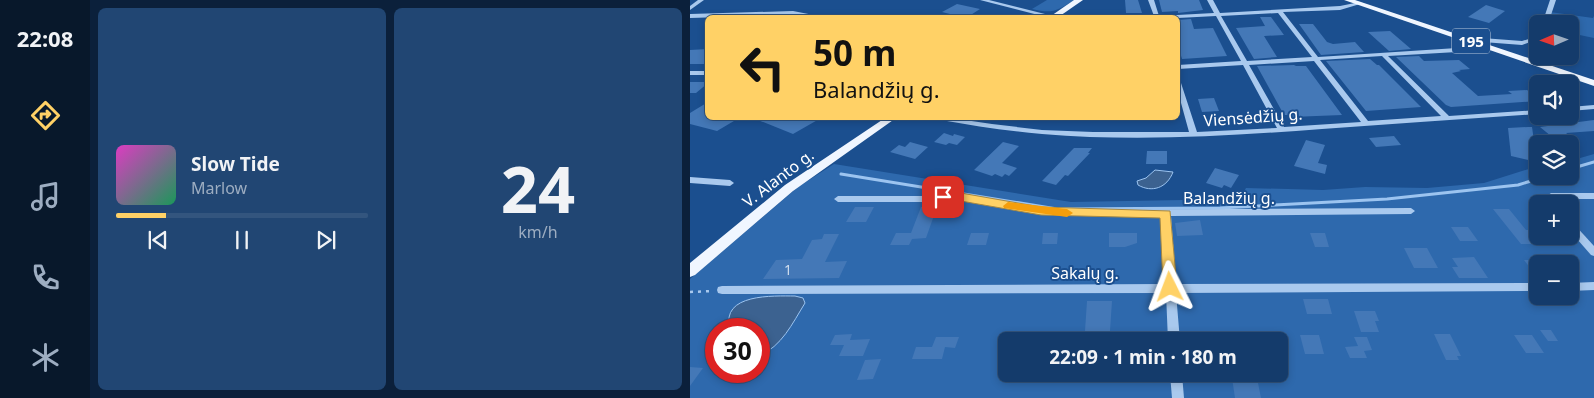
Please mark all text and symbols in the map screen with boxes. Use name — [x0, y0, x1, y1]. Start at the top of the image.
north arrow — [1529, 15, 1579, 65]
map controls — [1529, 15, 1579, 305]
text: 22:08 — [17, 23, 73, 53]
road number: 195 — [1452, 28, 1490, 54]
text: 50 m — [813, 29, 896, 76]
icon: left — [730, 35, 795, 100]
text: Balandžių g. — [813, 74, 940, 104]
button: sound — [1529, 75, 1579, 125]
icon: directions — [28, 98, 63, 133]
street label: Viensėdžių g. — [1203, 103, 1303, 131]
button: layers — [1529, 135, 1579, 185]
text: 24 — [501, 144, 575, 232]
street label: V. Alanto g. — [738, 144, 818, 212]
text: Slow Tide — [191, 151, 280, 177]
pin — [922, 176, 964, 218]
text: Marlow — [191, 177, 247, 199]
icon: music — [28, 179, 63, 214]
icon: arrive — [929, 183, 957, 211]
street label: Balandžių g. — [1183, 187, 1275, 209]
button: + — [1529, 195, 1579, 245]
text: km/h — [518, 221, 558, 243]
icon: previous — [144, 226, 172, 254]
icon: pause — [228, 226, 256, 254]
icon: next — [312, 226, 340, 254]
button: − — [1529, 255, 1579, 305]
icon: phone — [28, 260, 63, 295]
house number: 1 — [784, 260, 792, 279]
position arrow — [1143, 260, 1195, 312]
street label: Sakalų g. — [1051, 262, 1119, 284]
speed limit sign: 30 — [705, 318, 770, 383]
icon: climate — [28, 340, 63, 375]
text: 22:09 · 1 min · 180 m — [1049, 344, 1237, 370]

